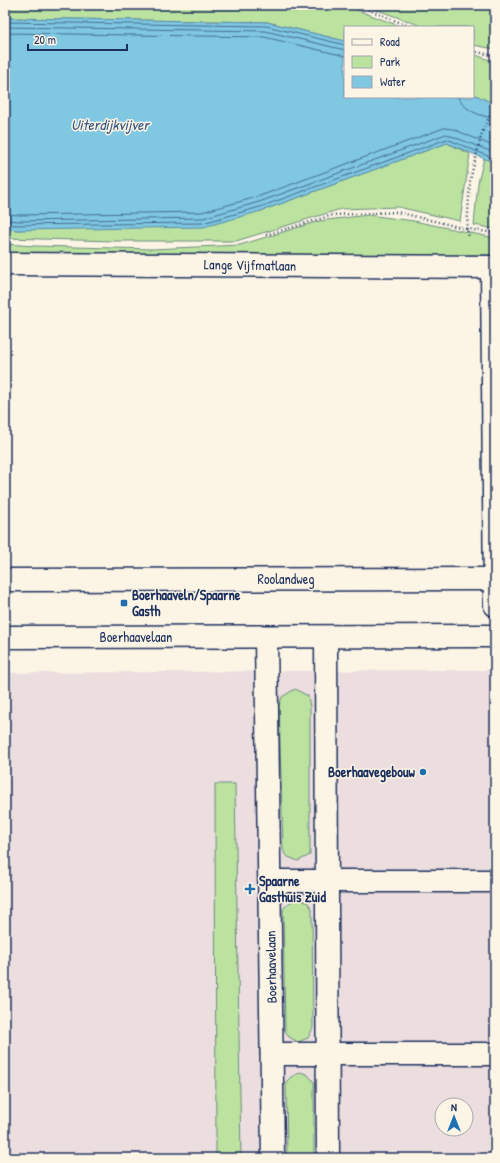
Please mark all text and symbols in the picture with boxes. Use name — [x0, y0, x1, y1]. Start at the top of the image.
scale bar — [28, 26, 127, 52]
legend — [344, 26, 474, 98]
text: 20 m — [34, 31, 56, 48]
text: Road — [380, 33, 400, 50]
text: Park — [380, 53, 400, 70]
text: Water — [380, 73, 406, 90]
water label: Uiterdijkvijver — [71, 114, 151, 135]
street label: Lange Vijfmatlaan — [204, 254, 296, 276]
street label: Roolandweg — [258, 569, 314, 589]
place label: Boerhaaveln/Spaarne Gasth — [132, 585, 241, 620]
marker: Boerhaaveln/Spaarne Gasth — [119, 598, 129, 608]
street label: Boerhaavelaan — [100, 627, 172, 646]
place label: Boerhaavegebouw — [328, 762, 416, 783]
marker: Boerhaavegebouw — [418, 767, 428, 777]
place label: Spaarne Gasthuis Zuid — [259, 871, 326, 906]
marker: Spaarne Gasthuis Zuid — [244, 883, 256, 895]
street label: Boerhaavelaan — [260, 930, 281, 1004]
north arrow — [434, 1097, 474, 1137]
text: N — [451, 1100, 457, 1114]

